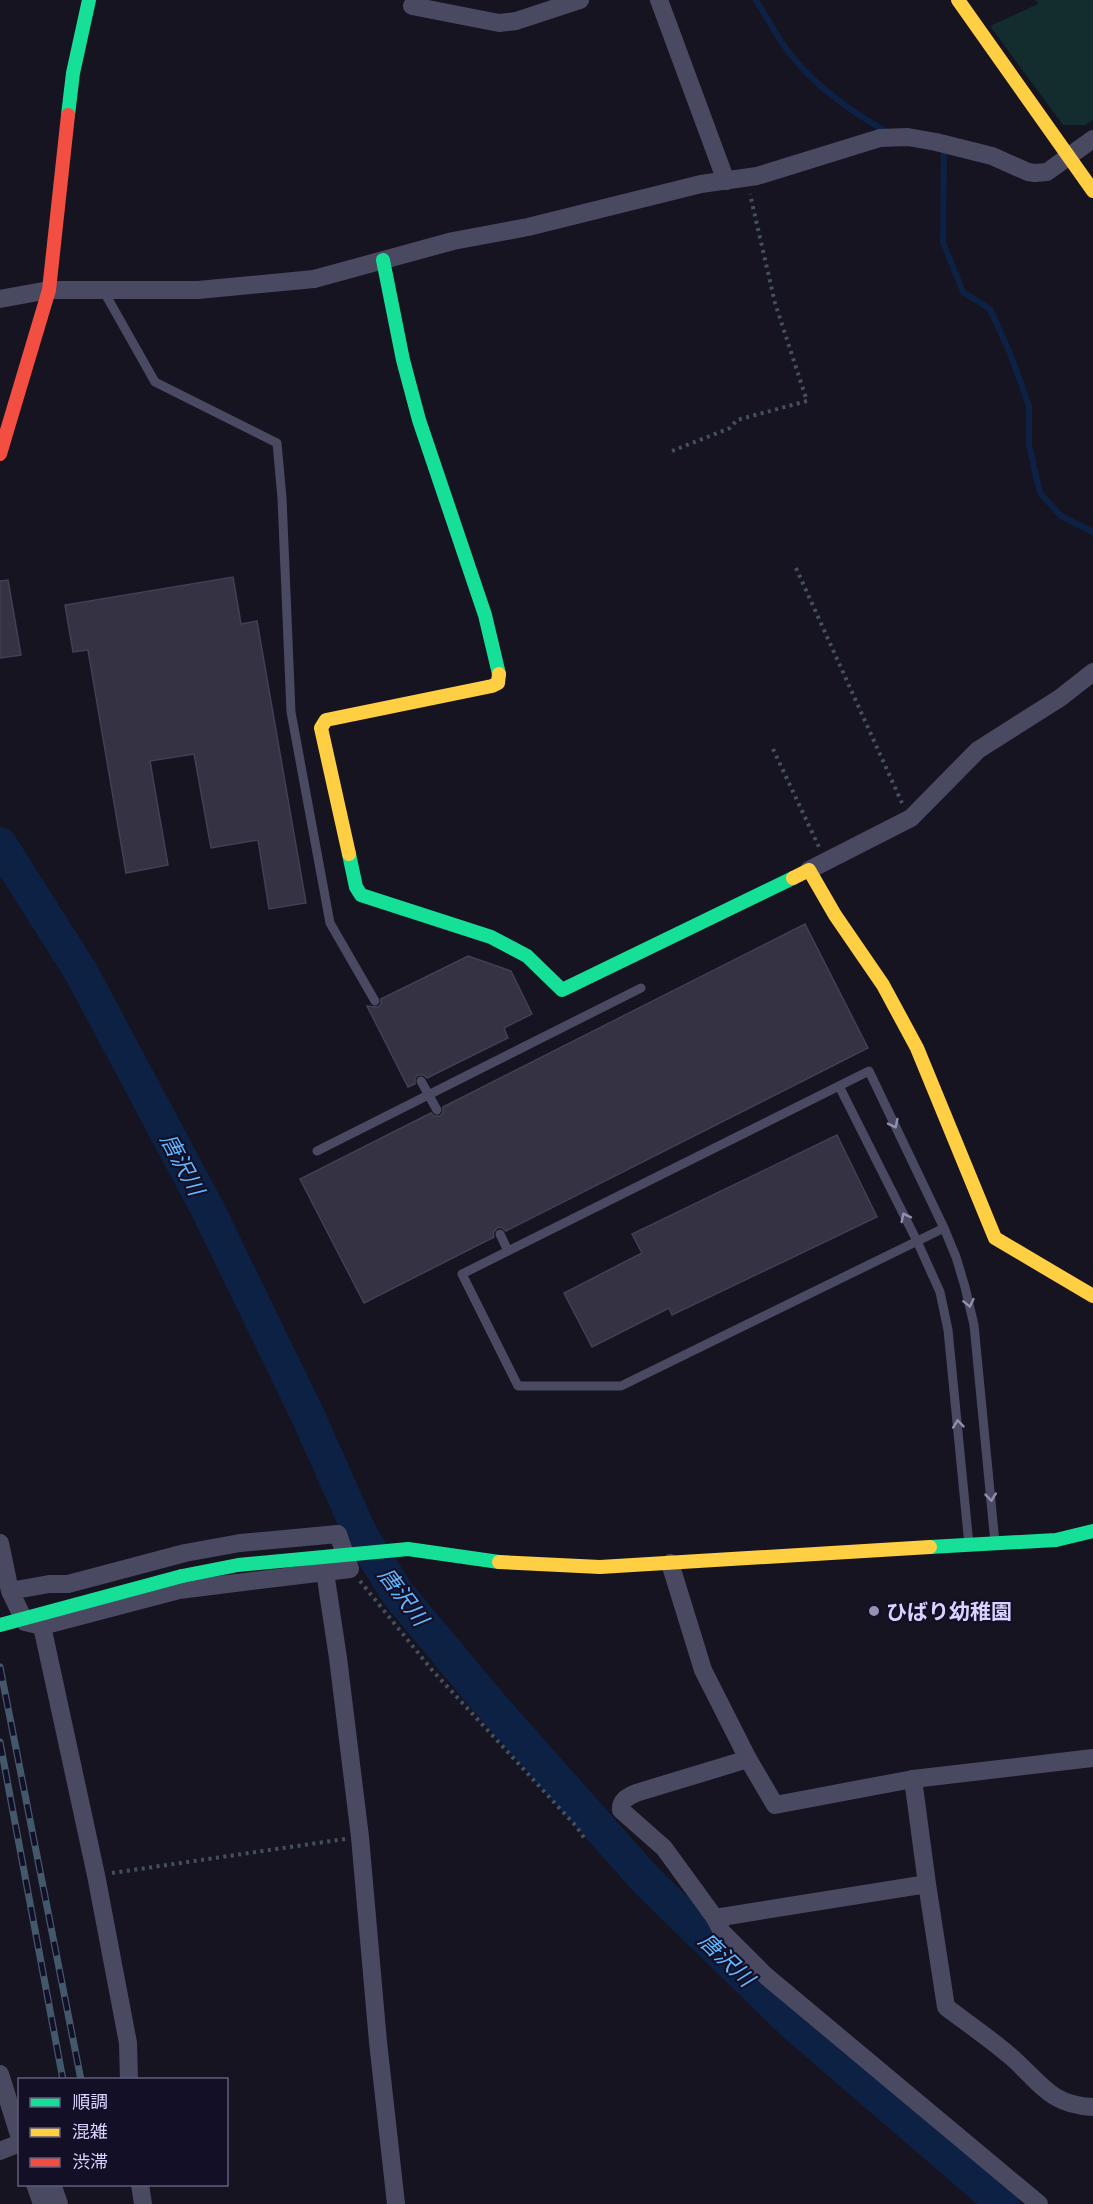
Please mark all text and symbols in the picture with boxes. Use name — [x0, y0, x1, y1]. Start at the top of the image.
one-way arrow — [886, 1117, 898, 1128]
water label: 唐沢川 — [156, 1129, 210, 1201]
one-way arrow — [901, 1212, 912, 1223]
one-way arrow — [962, 1298, 975, 1308]
one-way arrow — [952, 1419, 965, 1428]
one-way arrow — [984, 1492, 997, 1501]
water label: 唐沢川 — [374, 1562, 435, 1631]
place label: ひばり幼稚園 — [886, 1599, 1012, 1623]
marker: ひばり幼稚園 — [867, 1604, 881, 1618]
water label: 唐沢川 — [695, 1927, 761, 1992]
legend — [18, 2078, 228, 2186]
text: 順調 — [72, 2091, 108, 2111]
text: 混雑 — [72, 2121, 108, 2141]
text: 渋滞 — [72, 2151, 108, 2171]

